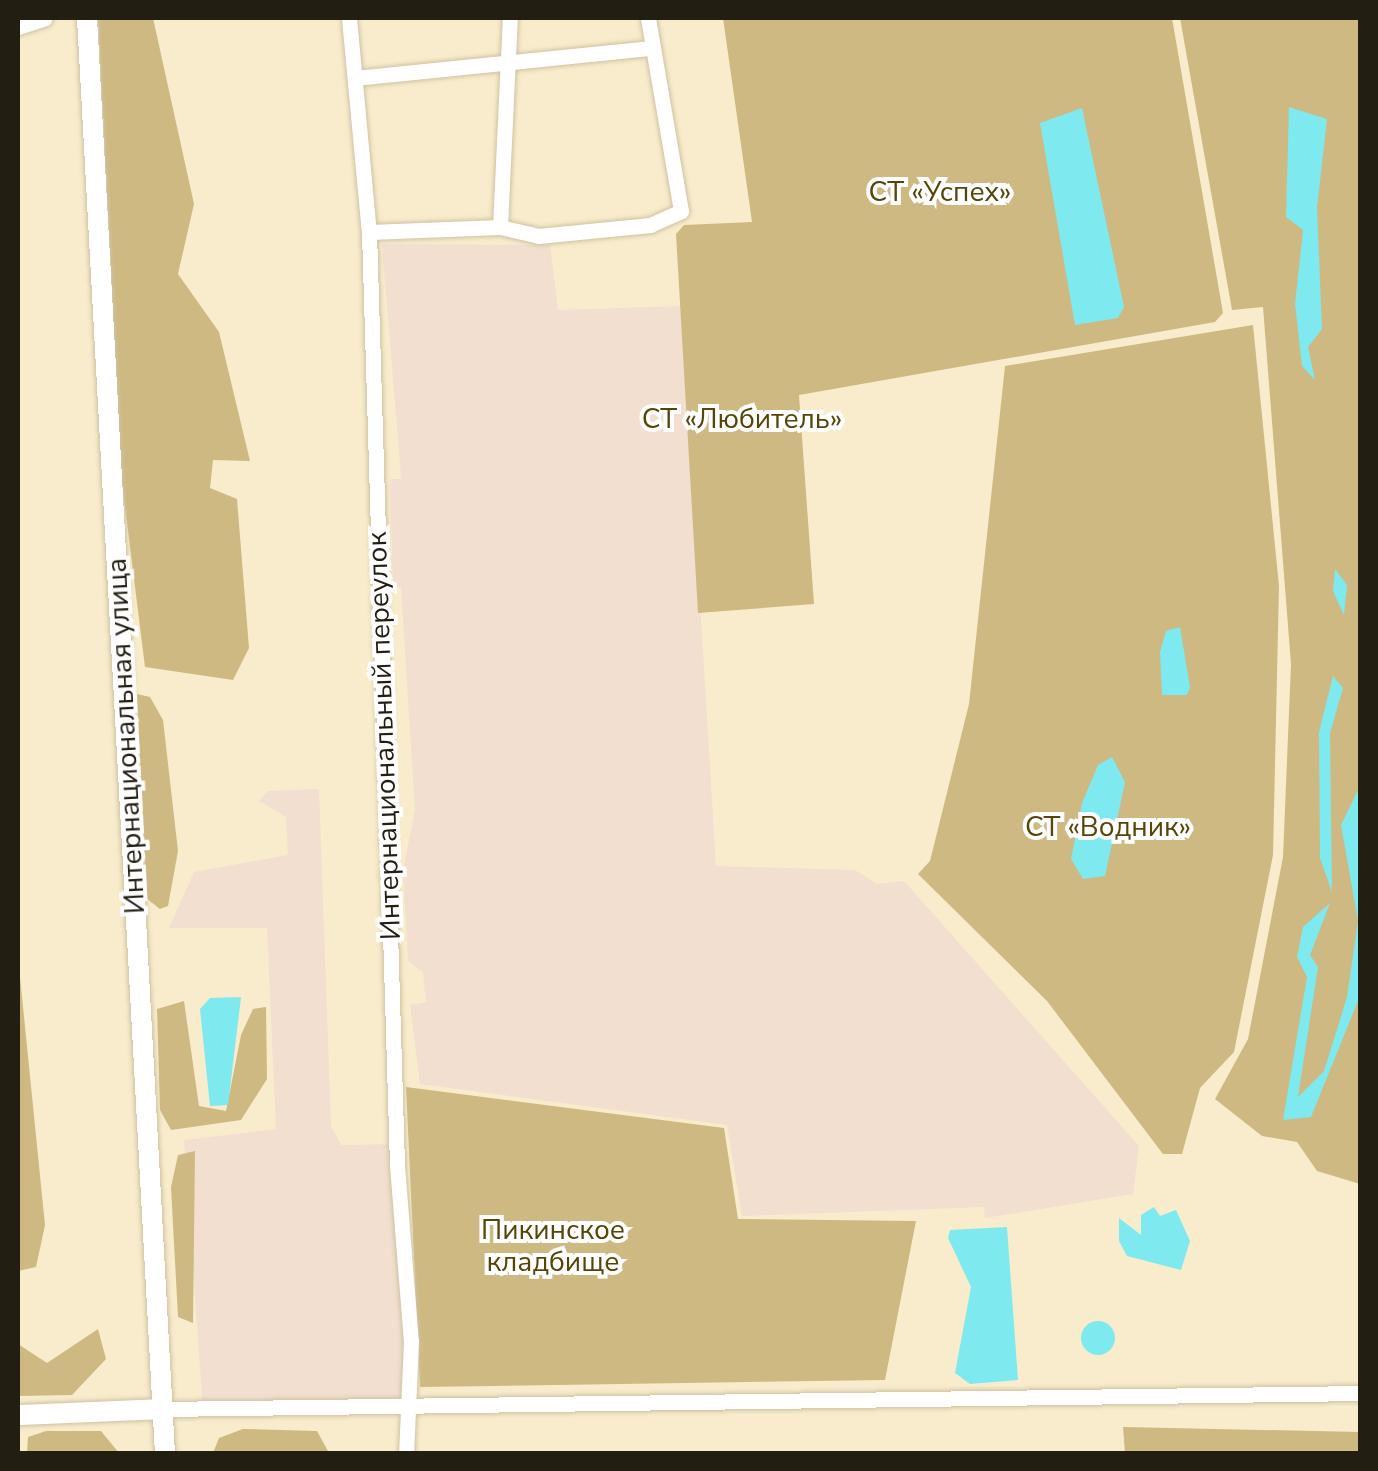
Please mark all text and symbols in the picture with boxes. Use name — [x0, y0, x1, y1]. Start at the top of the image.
park label: СТ «Успех» — [869, 175, 1011, 209]
park label: СТ «Любитель» — [642, 402, 842, 436]
street label: Интернациональный переулок — [360, 531, 408, 941]
street label: Интернациональная улица — [100, 557, 152, 915]
park label: СТ «Водник» — [1025, 810, 1191, 844]
park label: Пикинское кладбище — [481, 1213, 625, 1279]

